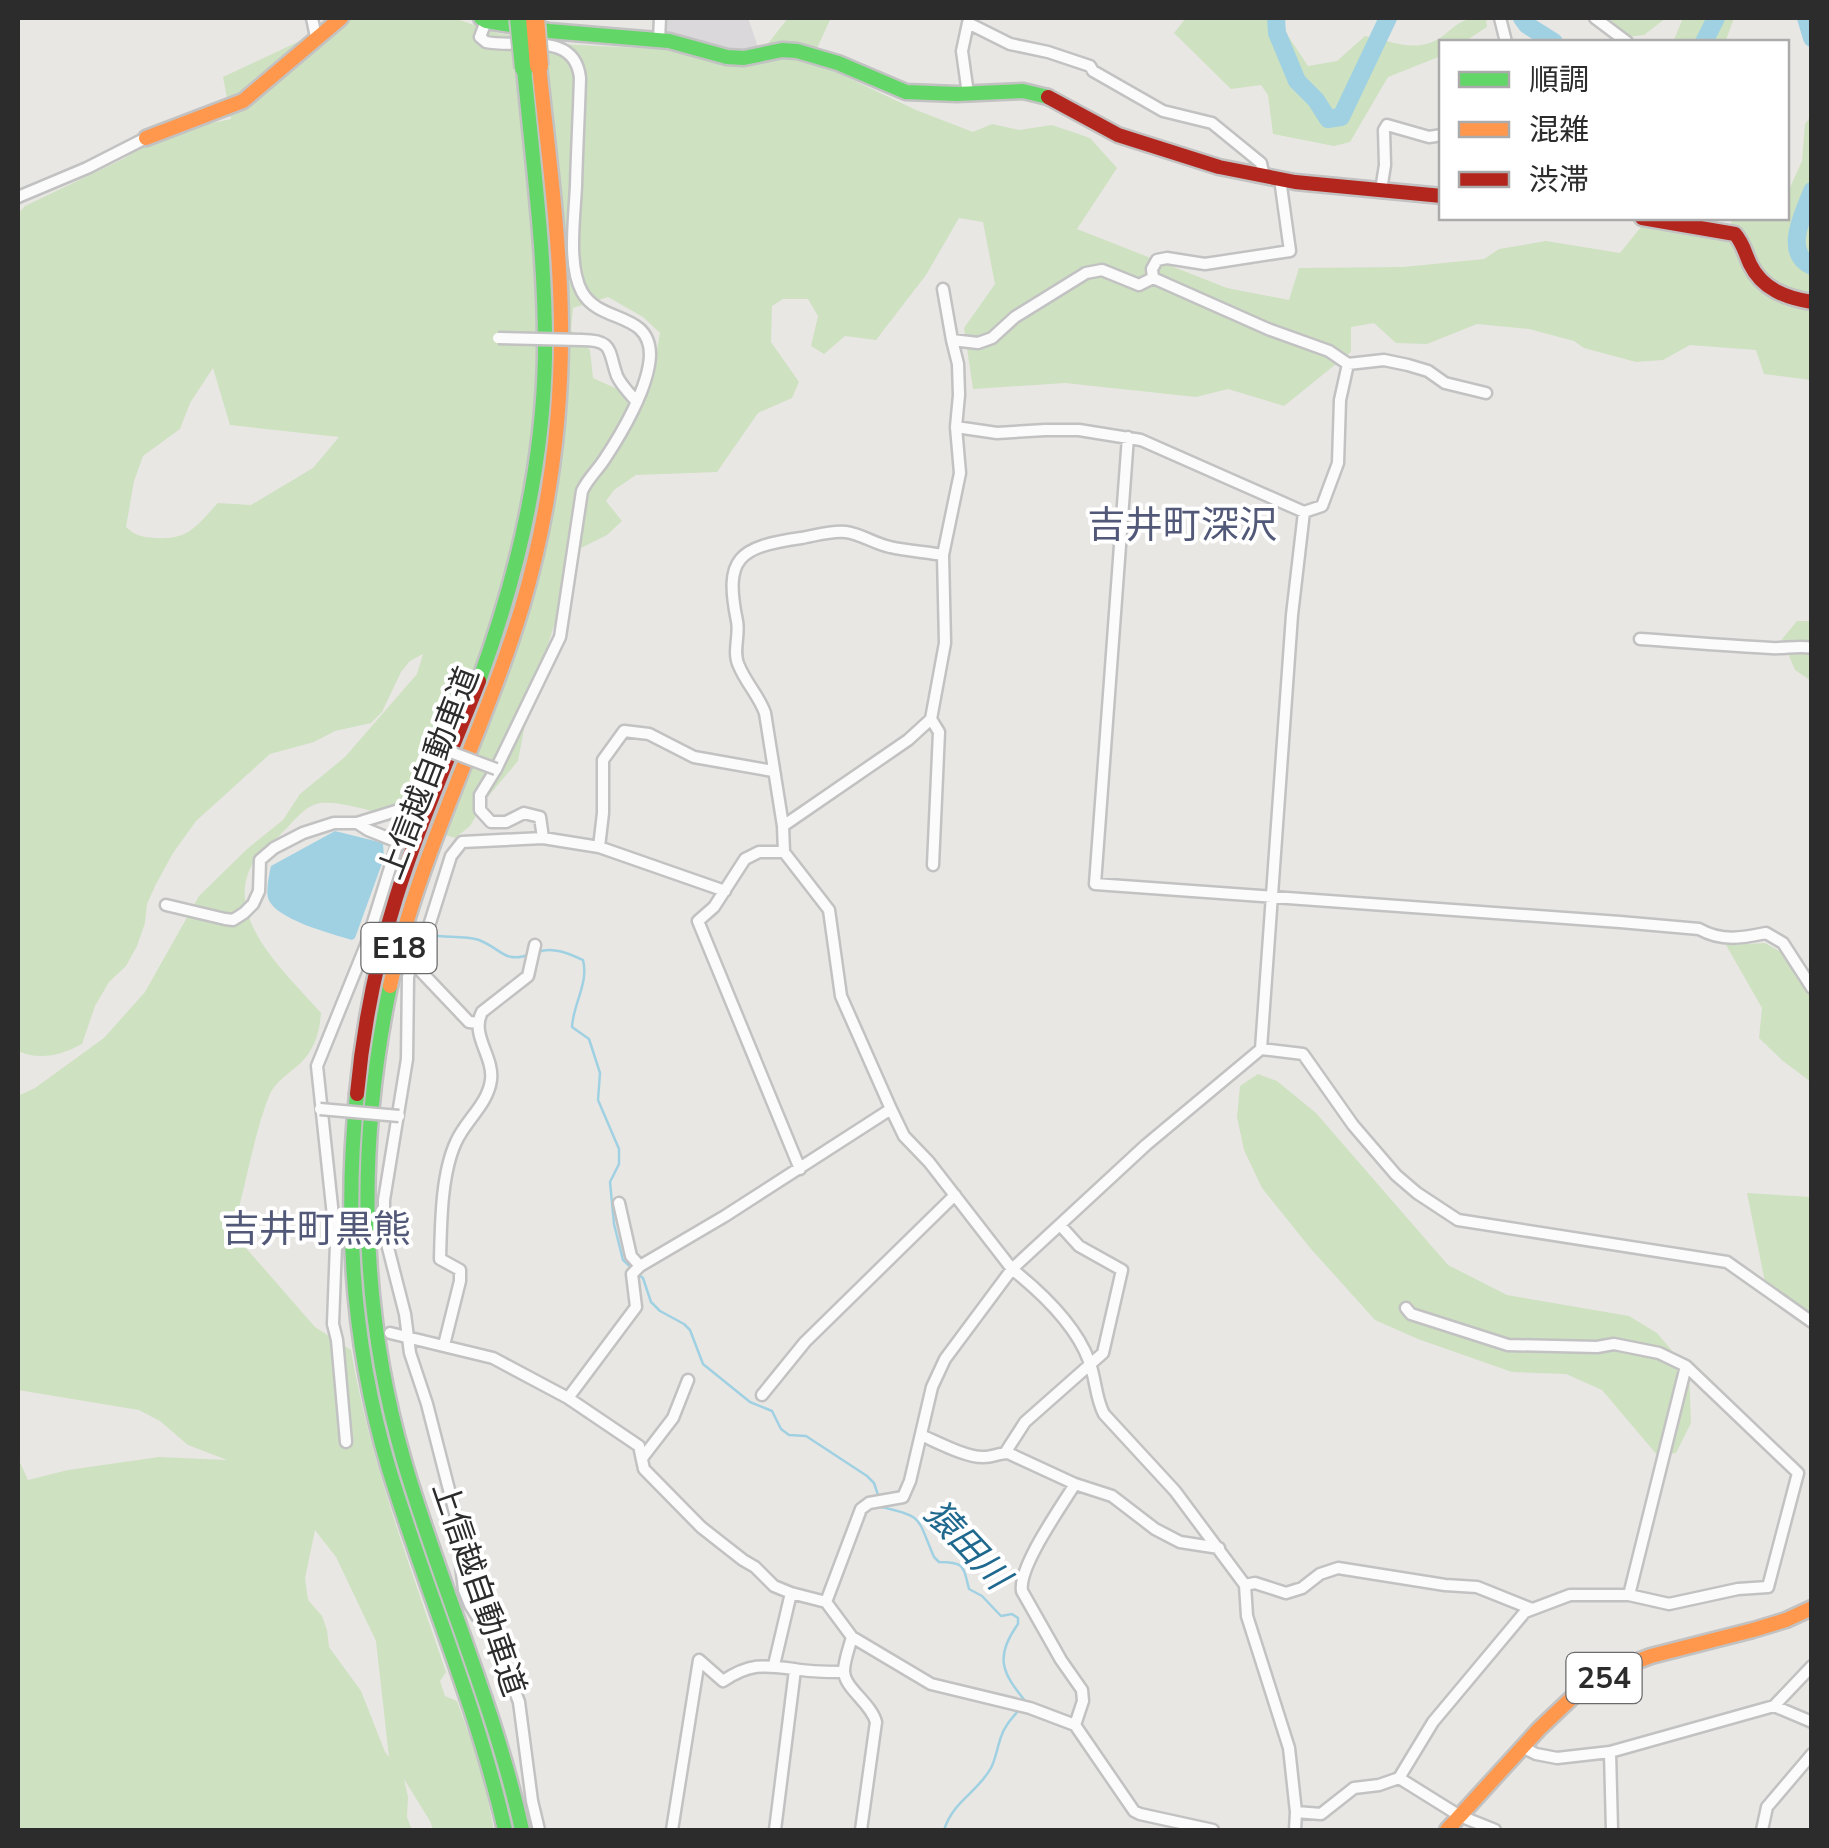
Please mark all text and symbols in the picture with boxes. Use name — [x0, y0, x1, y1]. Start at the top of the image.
legend — [1439, 40, 1789, 220]
text: 順調 — [1529, 60, 1589, 101]
text: 混雑 — [1529, 110, 1589, 151]
text: 渋滞 — [1529, 160, 1589, 201]
district label: 吉井町深沢 — [1087, 500, 1277, 551]
street label: 上信越自動車道 — [369, 661, 489, 885]
road number: E18 — [362, 923, 436, 973]
district label: 吉井町黒熊 — [221, 1204, 411, 1255]
street label: 上信越自動車道 — [422, 1476, 536, 1702]
water label: 猿田川 — [914, 1491, 1023, 1602]
road number: 254 — [1566, 1653, 1642, 1703]

